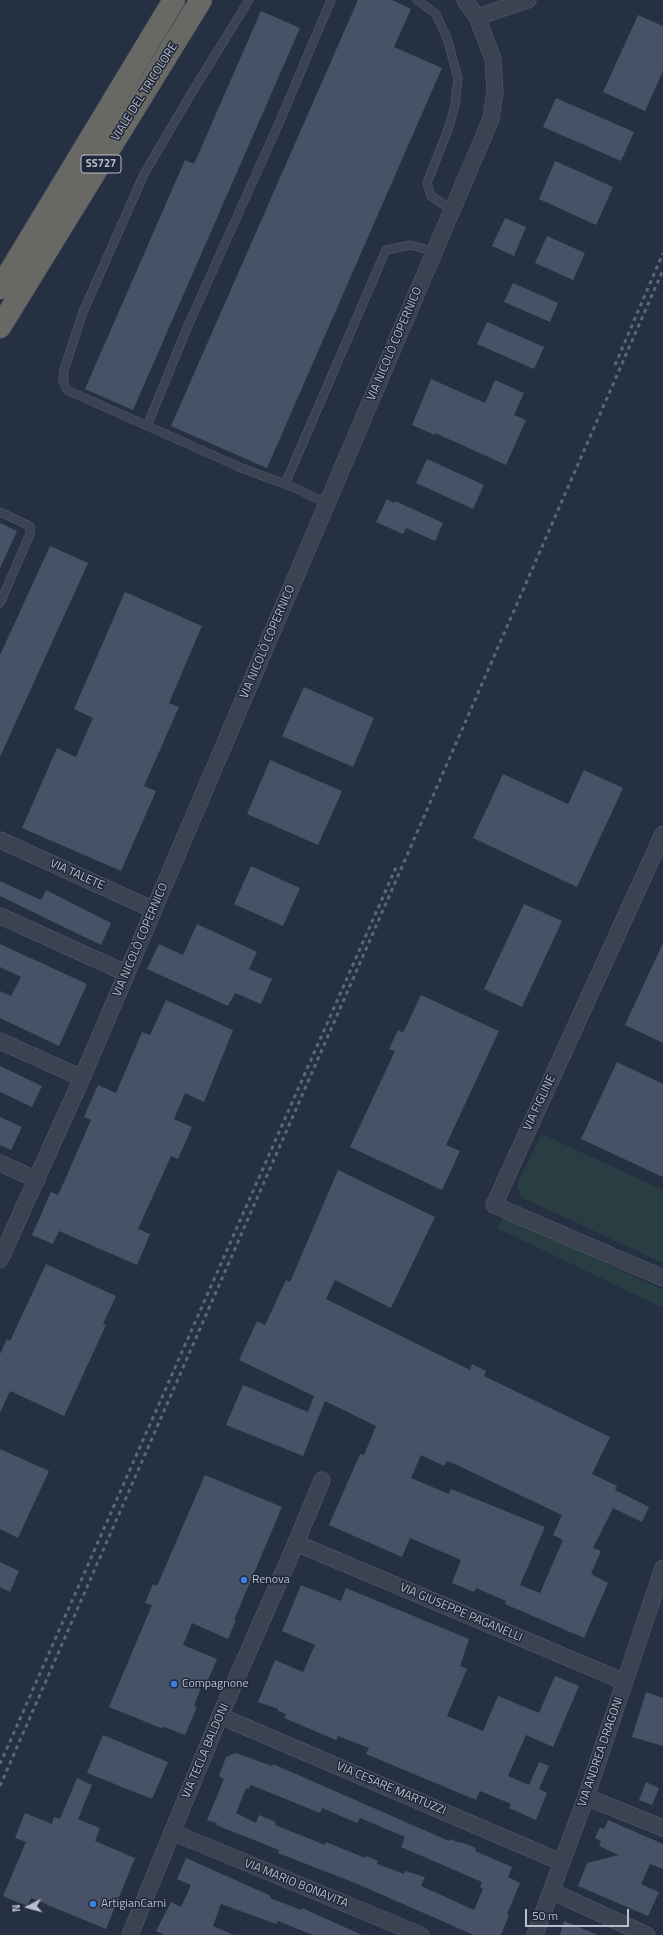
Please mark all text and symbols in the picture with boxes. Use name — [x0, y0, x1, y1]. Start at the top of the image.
street label: VIALE DEL TRICOLORE — [109, 40, 181, 144]
road number: SS727 — [81, 155, 121, 173]
street label: VIA NICOLÒ COPERNICO — [365, 285, 425, 403]
street label: VIA NICOLÒ COPERNICO — [238, 583, 298, 701]
street label: VIA TALETE — [48, 857, 106, 893]
street label: VIA NICOLÒ COPERNICO — [111, 881, 171, 999]
street label: VIA FIGLINE — [521, 1073, 559, 1133]
place label: Renova — [252, 1573, 290, 1587]
marker: Renova — [239, 1575, 249, 1585]
street label: VIA GIUSEPPE PAGANELLI — [397, 1581, 525, 1645]
place label: Compagnone — [182, 1677, 249, 1691]
marker: Compagnone — [169, 1679, 179, 1689]
street label: VIA ANDREA DRAGONI — [575, 1695, 627, 1809]
street label: VIA TECLA BALDONI — [180, 1701, 232, 1801]
street label: VIA CESARE MARTUZZI — [334, 1759, 448, 1819]
street label: VIA MARIO BONAVITA — [242, 1857, 350, 1911]
north arrow — [8, 1887, 48, 1927]
place label: ArtigianCarni — [101, 1897, 166, 1911]
marker: ArtigianCarni — [88, 1899, 98, 1909]
scale bar — [527, 1901, 631, 1927]
text: N — [8, 1904, 24, 1913]
text: 50 m — [532, 1906, 558, 1925]

